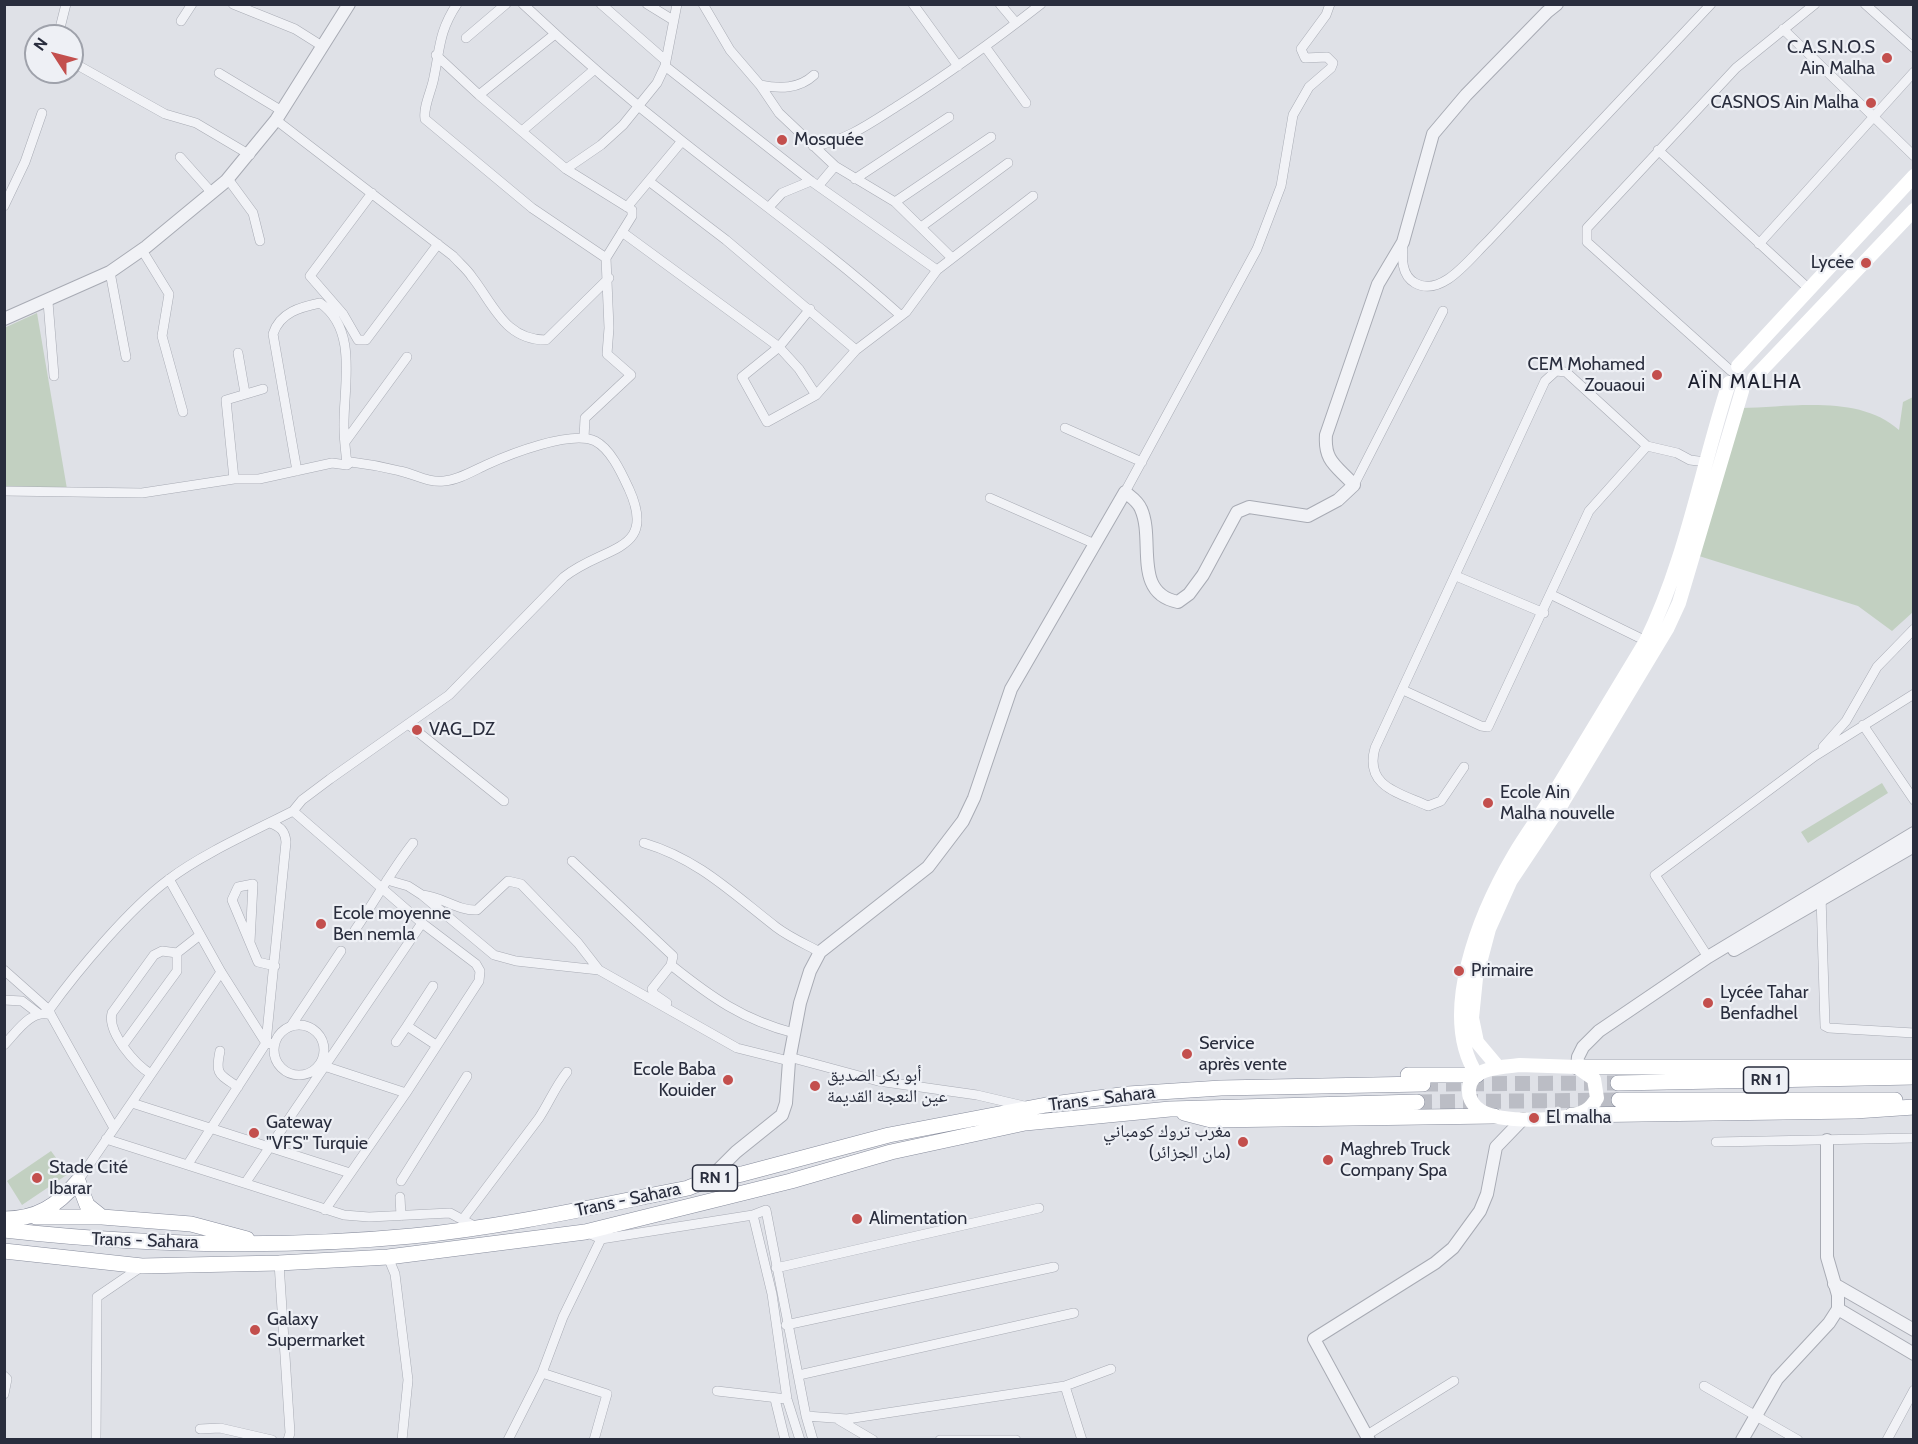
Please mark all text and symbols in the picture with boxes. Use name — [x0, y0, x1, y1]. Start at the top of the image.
north arrow — [24, 24, 84, 84]
text: N — [30, 34, 52, 54]
place label: C.A.S.N.O.S Ain Malha — [1787, 37, 1875, 80]
marker: C.A.S.N.O.S Ain Malha — [1880, 51, 1894, 65]
place label: CASNOS Ain Malha — [1710, 92, 1859, 114]
marker: CASNOS Ain Malha — [1864, 96, 1878, 110]
place label: Mosquée — [794, 129, 864, 151]
marker: Mosquée — [775, 133, 789, 147]
place label: Lycėe — [1811, 252, 1854, 274]
marker: Lycėe — [1859, 256, 1873, 270]
place label: CEM Mohamed Zouaoui — [1528, 354, 1645, 397]
marker: CEM Mohamed Zouaoui — [1650, 368, 1664, 382]
district label: AÏN MALHA — [1688, 370, 1802, 394]
place label: VAG_DZ — [429, 719, 495, 741]
marker: VAG_DZ — [410, 723, 424, 737]
place label: Ecole Ain Malha nouvelle — [1500, 782, 1615, 824]
marker: Ecole Ain Malha nouvelle — [1481, 796, 1495, 810]
place label: Ecole moyenne Ben nemla — [333, 903, 451, 946]
marker: Ecole moyenne Ben nemla — [314, 917, 328, 931]
place label: Primaire — [1471, 960, 1534, 982]
marker: Primaire — [1452, 964, 1466, 978]
place label: Lycée Tahar Benfadhel — [1720, 982, 1808, 1024]
marker: Lycée Tahar Benfadhel — [1701, 996, 1715, 1010]
place label: Service après vente — [1199, 1033, 1287, 1076]
marker: Service après vente — [1180, 1047, 1194, 1061]
place label: Ecole Baba Kouider — [633, 1059, 716, 1102]
place label: أبو بكر الصديق عين النعجة القديمة — [827, 1065, 947, 1108]
road number: RN 1 — [1744, 1067, 1788, 1093]
marker: Ecole Baba Kouider — [721, 1073, 735, 1087]
marker: أبو بكر الصديق عين النعجة القديمة — [808, 1079, 822, 1093]
street label: Trans - Sahara — [1047, 1082, 1157, 1116]
place label: El malha — [1546, 1107, 1611, 1129]
marker: El malha — [1527, 1111, 1541, 1125]
place label: Gateway "VFS" Turquie — [266, 1112, 368, 1154]
place label: مغرب تروك كومباني (مان الجزائر) — [1103, 1121, 1231, 1164]
marker: Gateway "VFS" Turquie — [247, 1126, 261, 1140]
marker: مغرب تروك كومباني (مان الجزائر) — [1236, 1135, 1250, 1149]
place label: Maghreb Truck Company Spa — [1340, 1139, 1450, 1182]
marker: Maghreb Truck Company Spa — [1321, 1153, 1335, 1167]
place label: Stade Cité Ibarar — [49, 1157, 128, 1200]
road number: RN 1 — [692, 1165, 738, 1191]
marker: Stade Cité Ibarar — [30, 1171, 44, 1185]
street label: Trans - Sahara — [573, 1178, 683, 1222]
place label: Alimentation — [869, 1208, 967, 1230]
marker: Alimentation — [850, 1212, 864, 1226]
street label: Trans - Sahara — [91, 1228, 199, 1254]
place label: Galaxy Supermarket — [267, 1309, 365, 1352]
marker: Galaxy Supermarket — [248, 1323, 262, 1337]

